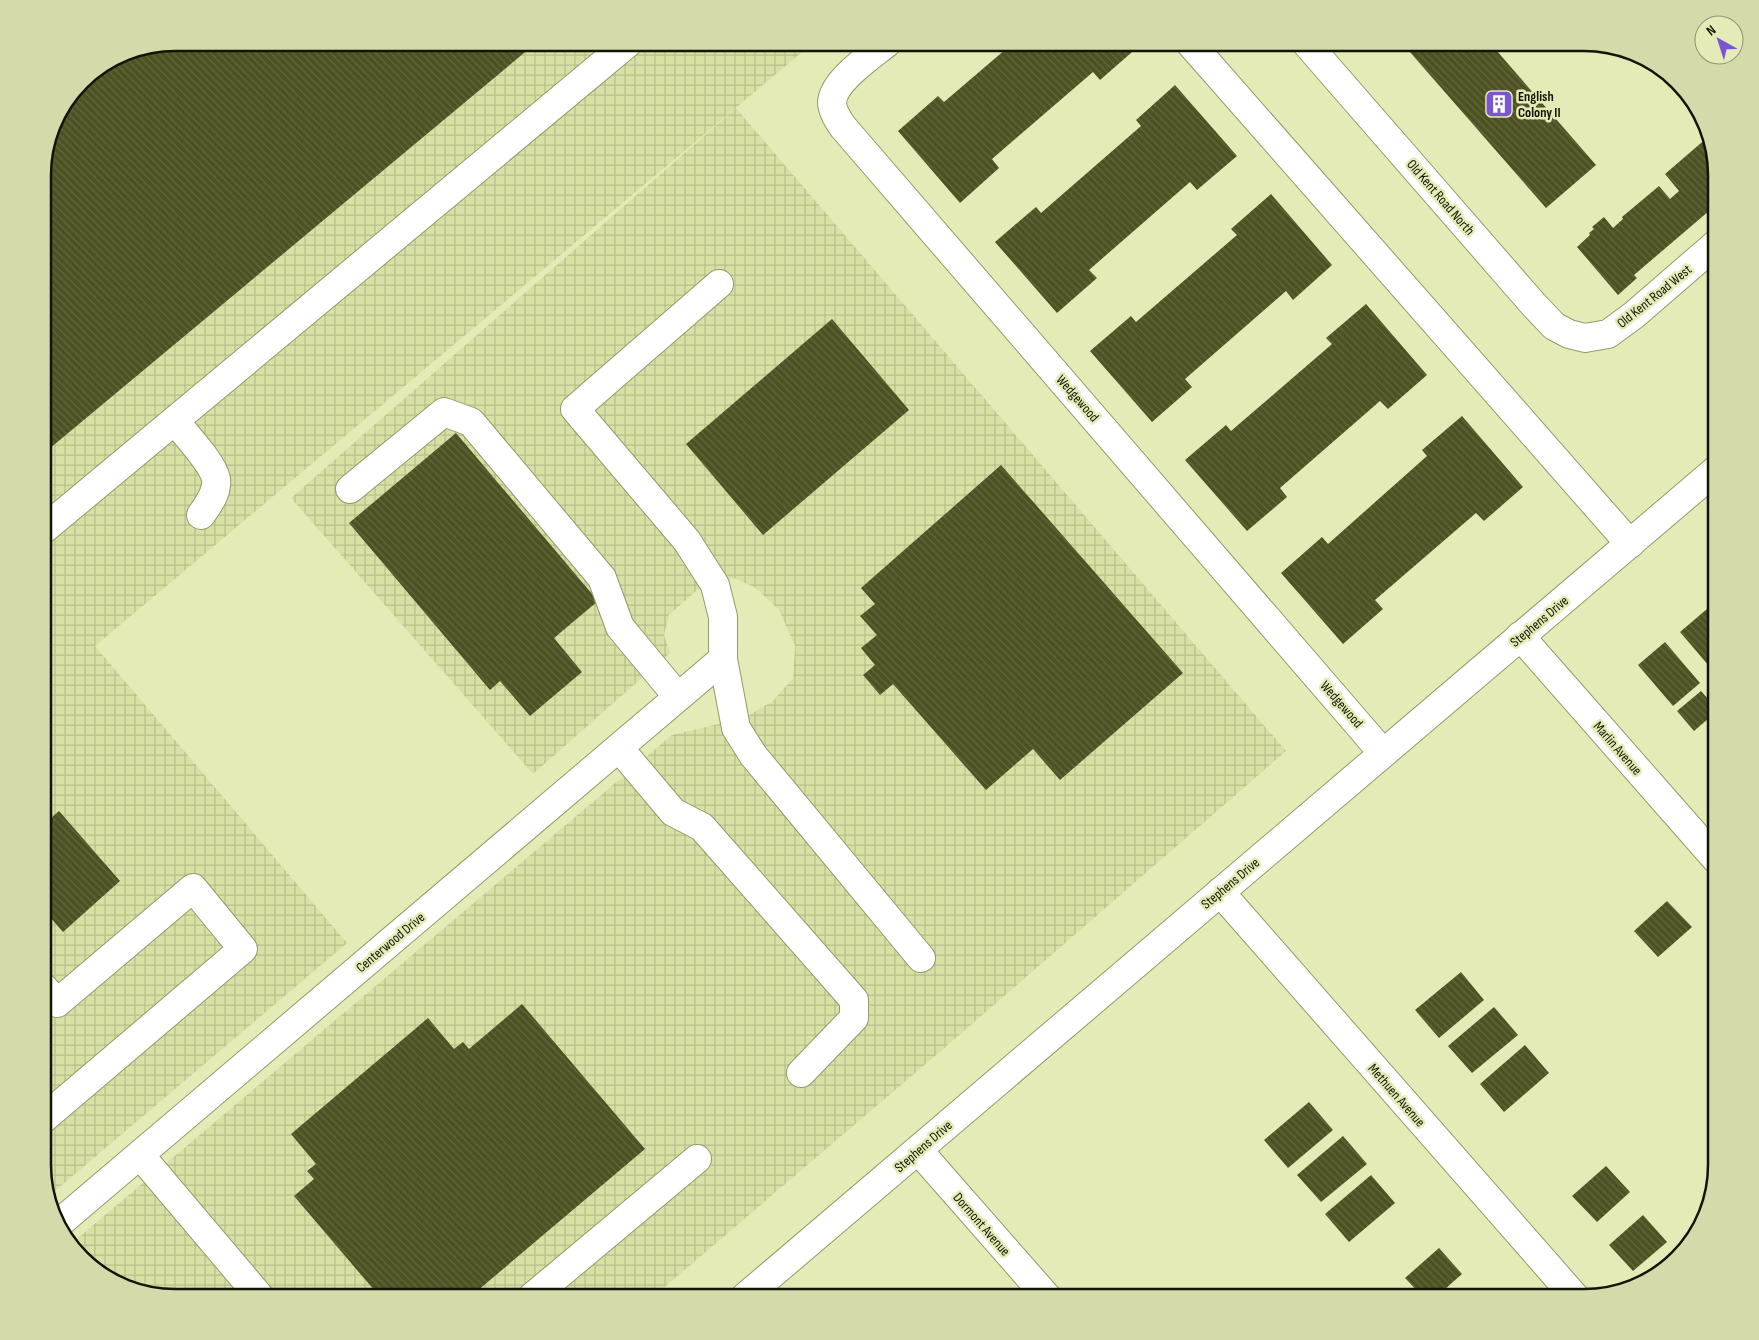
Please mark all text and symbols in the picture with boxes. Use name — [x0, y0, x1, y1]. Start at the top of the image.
north arrow — [1694, 15, 1744, 65]
text: N — [1703, 21, 1719, 39]
place label: English Colony II — [1518, 88, 1561, 121]
building icon: English Colony II — [1484, 89, 1514, 119]
street label: Old Kent Road North — [1403, 156, 1478, 239]
street label: Old Kent Road West — [1614, 261, 1695, 332]
street label: Wedgewood — [1053, 371, 1103, 425]
street label: Stephens Drive — [1507, 592, 1572, 651]
street label: Wedgewood — [1317, 677, 1367, 731]
street label: Marlin Avenue — [1590, 718, 1646, 779]
street label: Stephens Drive — [1198, 854, 1263, 913]
street label: Centerwood Drive — [353, 909, 428, 976]
street label: Methuen Avenue — [1365, 1060, 1429, 1130]
street label: Stephens Drive — [891, 1117, 956, 1176]
street label: Dormont Avenue — [950, 1189, 1014, 1259]

